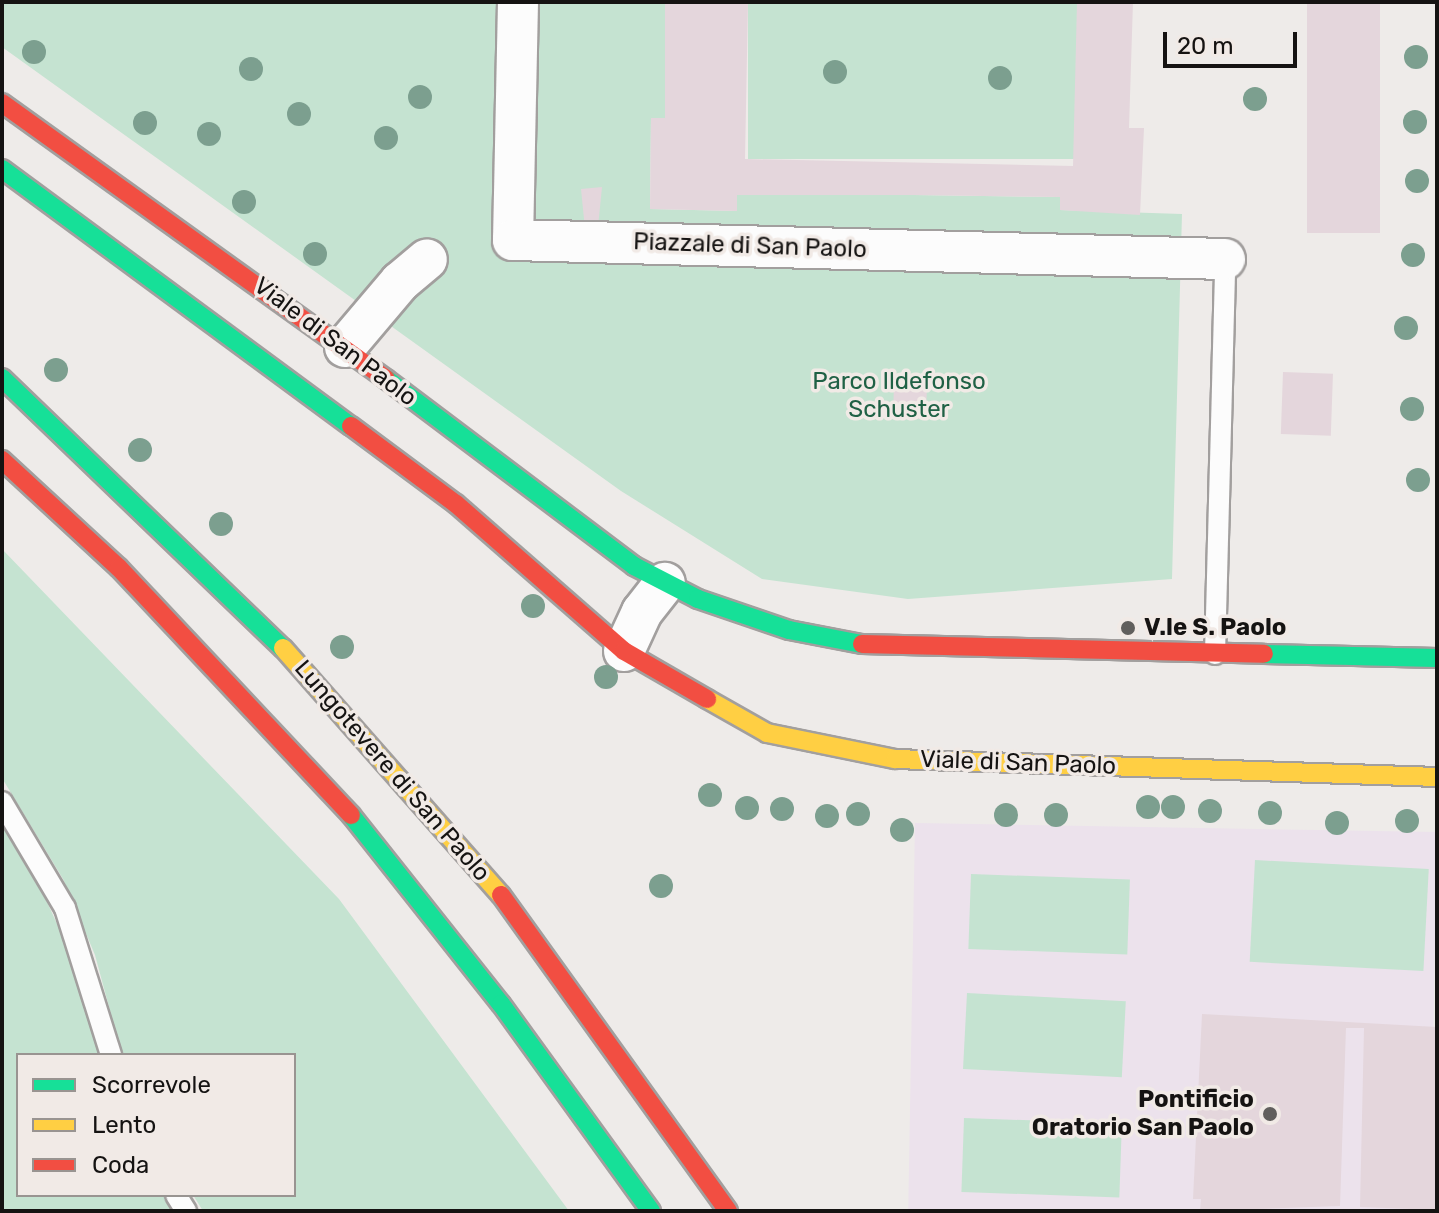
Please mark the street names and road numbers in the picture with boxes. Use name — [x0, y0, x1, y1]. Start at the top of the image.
street label: Piazzale di San Paolo — [633, 228, 867, 264]
street label: Viale di San Paolo — [248, 271, 422, 413]
street label: Lungotevere di San Paolo — [288, 655, 496, 887]
street label: Viale di San Paolo — [919, 745, 1117, 781]

